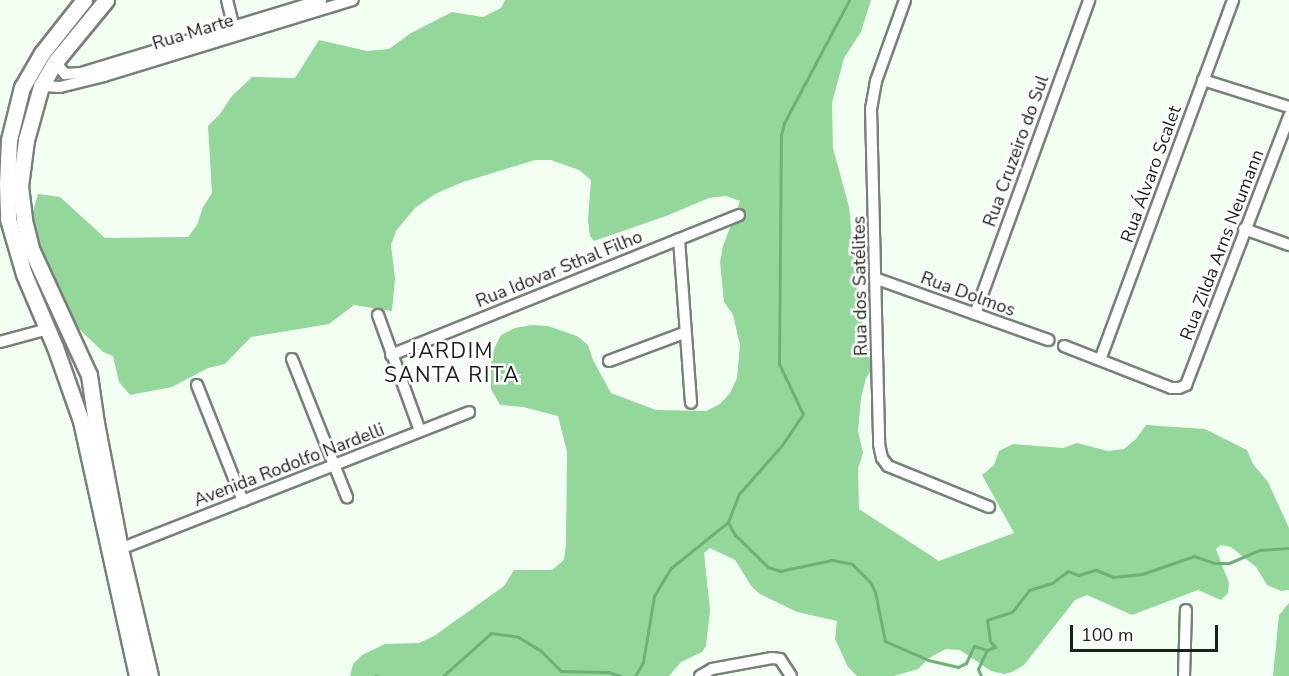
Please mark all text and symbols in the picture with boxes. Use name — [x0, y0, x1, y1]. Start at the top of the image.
street label: Rua Marte — [150, 9, 236, 55]
street label: Rua Cruzeiro do Sul — [979, 72, 1053, 230]
street label: Rua Álvaro Scalet — [1116, 103, 1186, 245]
street label: Rua Zilda Arns Neumann — [1176, 147, 1268, 343]
street label: Rua dos Satélites — [848, 216, 872, 356]
street label: Rua Idovar Sthal Filho — [473, 226, 645, 312]
street label: Rua Dolmos — [918, 267, 1018, 321]
district label: JARDIM SANTA RITA — [384, 338, 520, 388]
street label: Avenida Rodolfo Nardelli — [191, 419, 387, 511]
scale bar — [1073, 613, 1222, 651]
text: 100 m — [1081, 623, 1133, 647]

